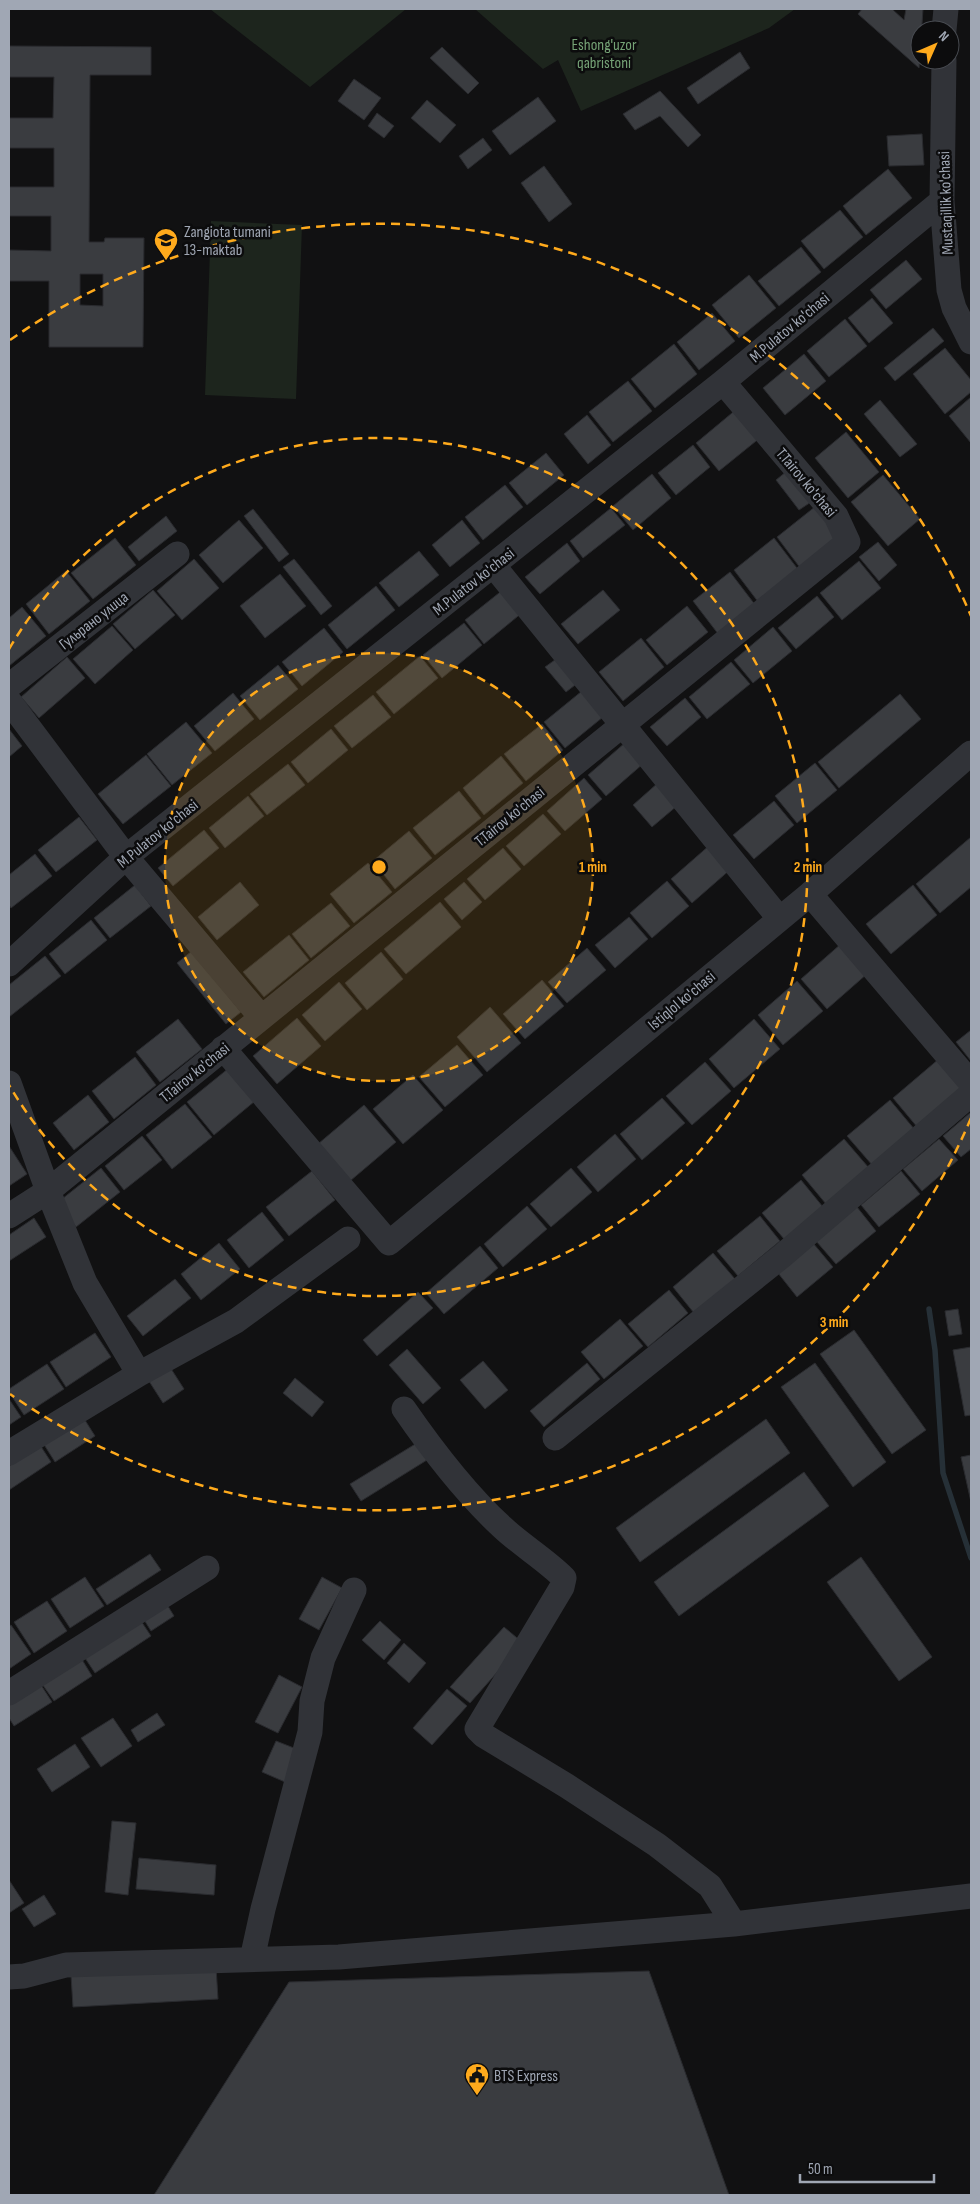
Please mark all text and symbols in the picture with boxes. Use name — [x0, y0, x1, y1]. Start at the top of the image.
north arrow — [910, 20, 960, 70]
text: N — [935, 28, 952, 45]
park label: Eshong'uzor qabristoni — [571, 36, 637, 73]
street label: Mustaqillik ko'chasi — [935, 151, 958, 255]
place label: Zangiota tumani 13-maktab — [184, 223, 271, 260]
school or university icon: Zangiota tumani 13-maktab — [153, 227, 179, 261]
street label: M.Pulatov ko'chasi — [746, 289, 834, 367]
street label: T.Tairov ko'chasi — [772, 445, 840, 521]
street label: M.Pulatov ko'chasi — [429, 544, 518, 620]
street label: Гульрано улица — [56, 588, 132, 654]
street label: T.Tairov ko'chasi — [471, 783, 549, 851]
street label: M.Pulatov ko'chasi — [114, 796, 202, 872]
centre of rings — [370, 858, 388, 876]
text: 1 min — [579, 858, 607, 877]
text: 2 min — [794, 858, 822, 877]
street label: Istiqlol ko'chasi — [645, 968, 719, 1035]
street label: T.Tairov ko'chasi — [156, 1039, 234, 1107]
text: 3 min — [820, 1313, 848, 1332]
public building icon: BTS Express — [464, 2062, 490, 2096]
place label: BTS Express — [494, 2067, 558, 2086]
scale bar — [800, 2152, 934, 2184]
text: 50 m — [808, 2160, 833, 2179]

